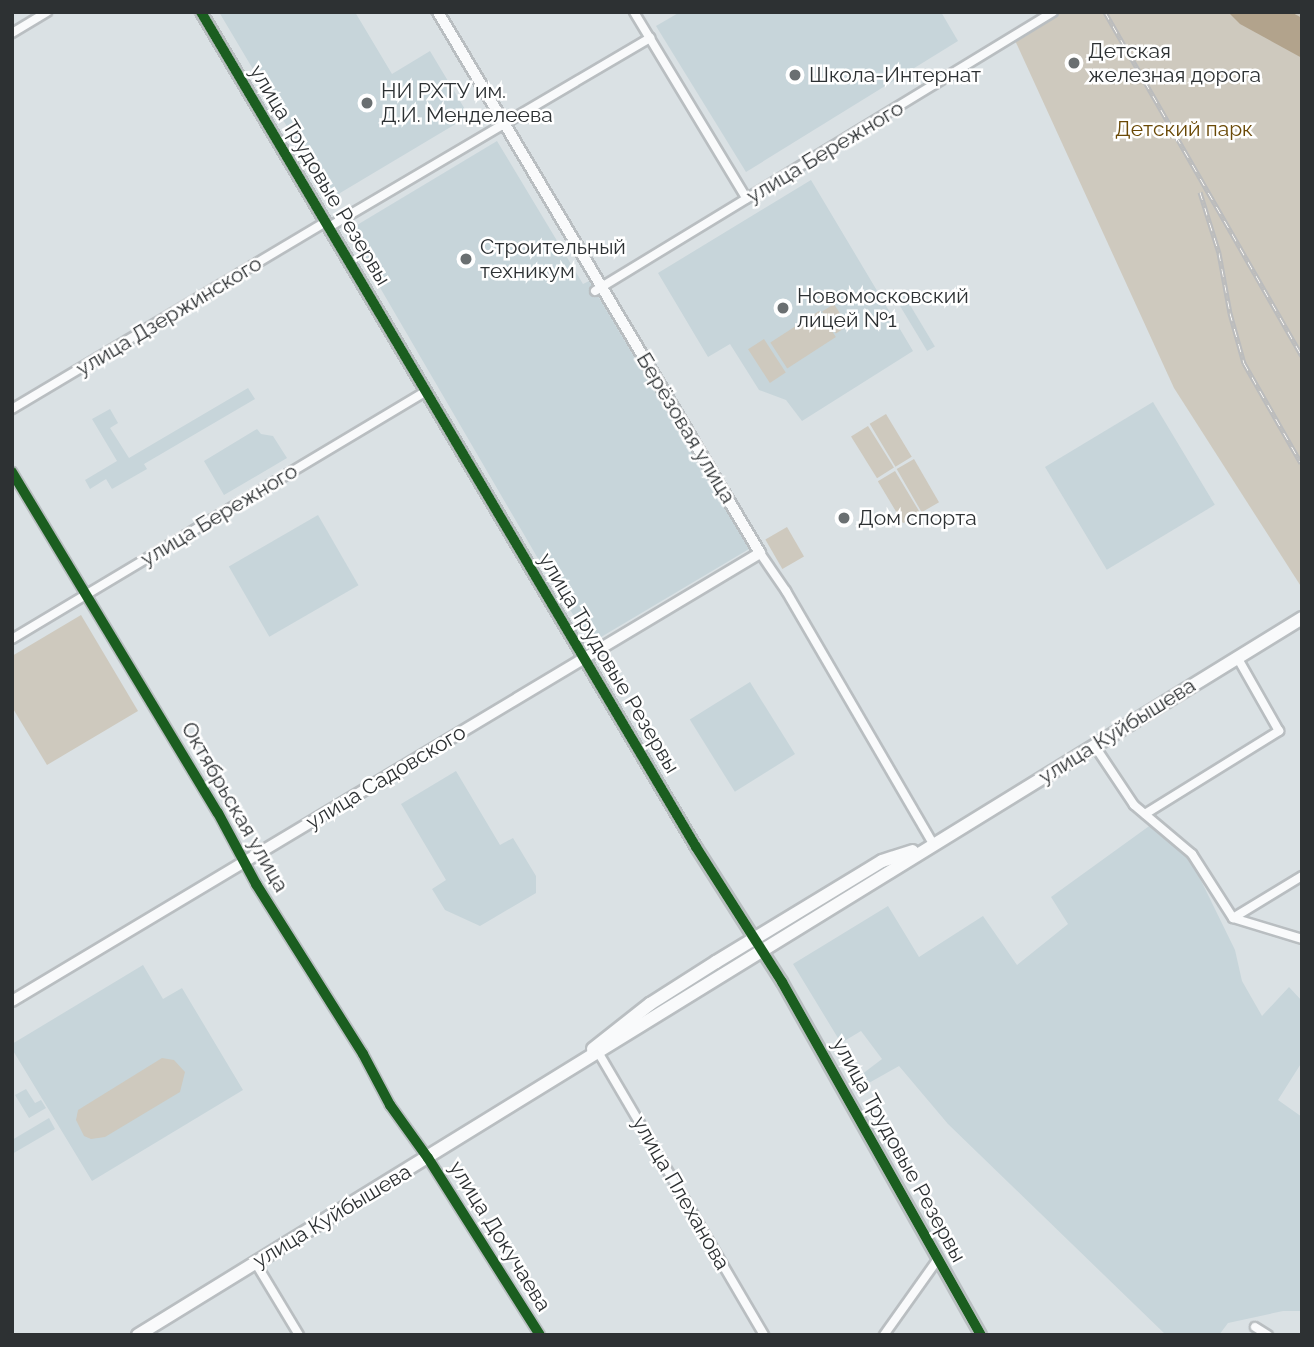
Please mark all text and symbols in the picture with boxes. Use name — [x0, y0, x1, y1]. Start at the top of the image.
place label: Детская железная дорога — [1088, 38, 1261, 88]
marker: Детская железная дорога — [1066, 55, 1082, 71]
street label: улица Трудовые Резервы — [244, 60, 396, 290]
place label: Школа-Интернат — [809, 62, 981, 88]
marker: Школа-Интернат — [787, 67, 803, 83]
place label: НИ РХТУ им. Д.И. Менделеева — [381, 78, 553, 128]
marker: НИ РХТУ им. Д.И. Менделеева — [359, 95, 375, 111]
street label: улица Бережного — [742, 95, 908, 209]
park label: Детский парк — [1115, 116, 1253, 142]
place label: Строительный техникум — [480, 234, 626, 284]
street label: улица Дзержинского — [72, 251, 266, 381]
marker: Строительный техникум — [458, 251, 474, 267]
place label: Новомосковский лицей №1 — [797, 283, 969, 333]
marker: Новомосковский лицей №1 — [775, 300, 791, 316]
street label: Берёзовая улица — [631, 348, 741, 508]
street label: улица Бережного — [136, 458, 302, 572]
place label: Дом спорта — [858, 505, 977, 531]
marker: Дом спорта — [836, 510, 852, 526]
street label: улица Трудовые Резервы — [533, 548, 685, 778]
street label: улица Куйбышева — [1034, 673, 1200, 789]
street label: Октябрьская улица — [176, 717, 294, 897]
street label: улица Садовского — [302, 719, 470, 835]
street label: улица Трудовые Резервы — [827, 1033, 971, 1267]
street label: улица Плеханова — [627, 1112, 735, 1274]
street label: улица Докучаева — [444, 1156, 556, 1316]
street label: улица Куйбышева — [248, 1159, 416, 1273]

